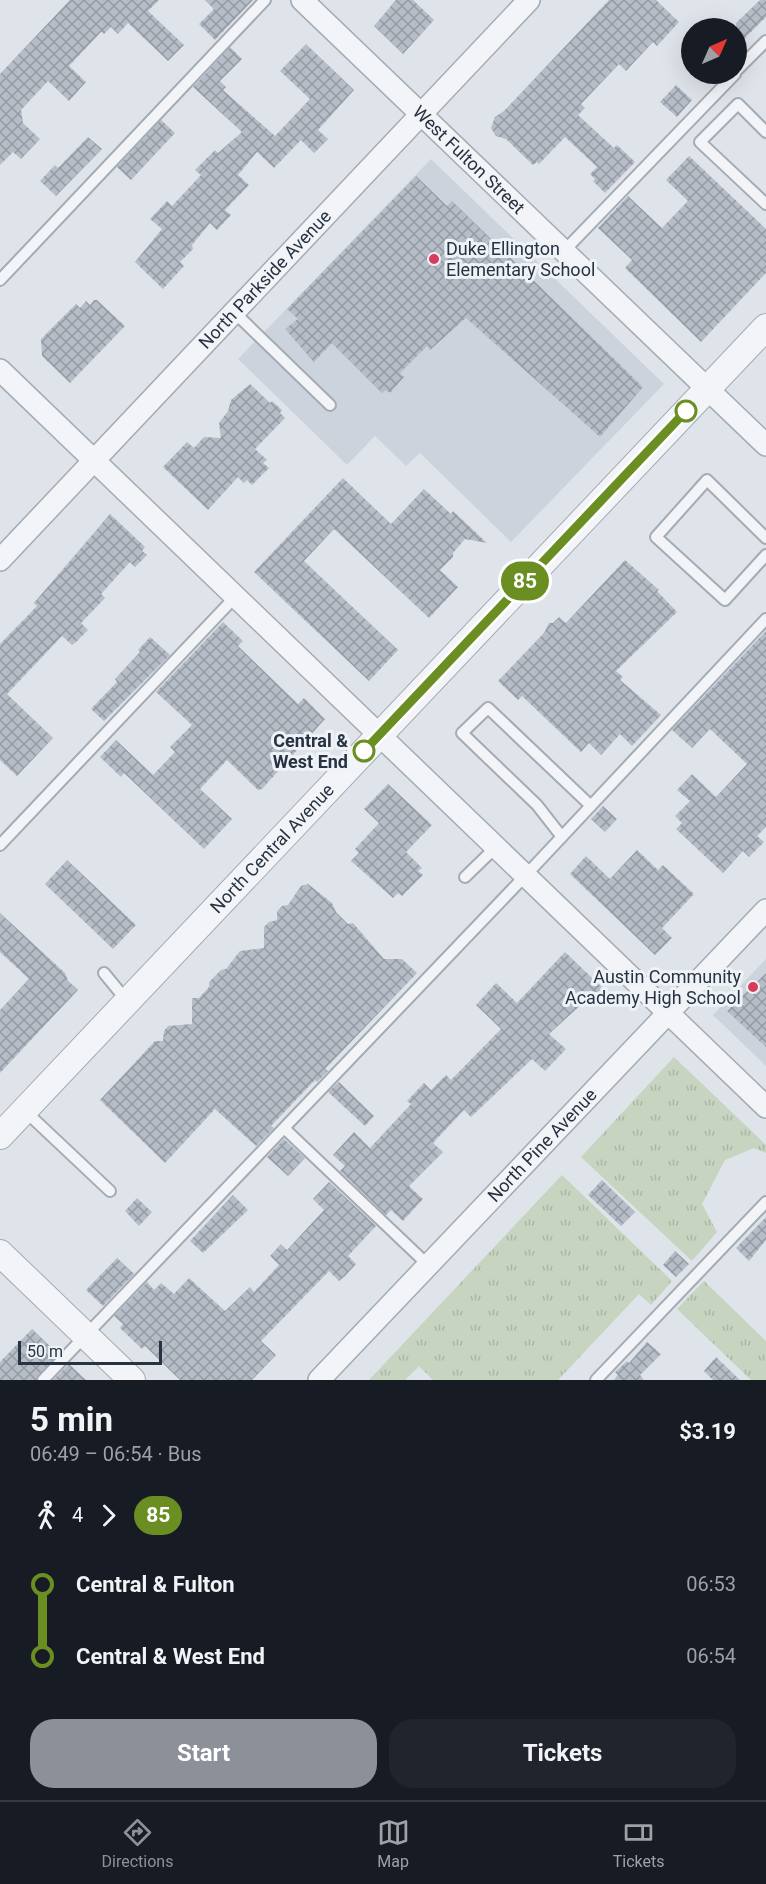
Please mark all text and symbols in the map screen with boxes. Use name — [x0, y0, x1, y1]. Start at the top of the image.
north arrow — [681, 18, 747, 84]
map controls — [681, 18, 747, 84]
street label: West Fulton Street — [409, 101, 529, 218]
street label: North Parkside Avenue — [194, 205, 335, 353]
place label: Duke Ellington Elementary School — [446, 238, 595, 280]
marker: Duke Ellington Elementary School — [427, 252, 441, 266]
unlabelled marker — [675, 400, 697, 422]
line badge: 85 — [498, 562, 552, 600]
text: 85 — [513, 569, 537, 593]
place label: Central & West End — [273, 730, 348, 772]
marker: Central & West End — [353, 740, 375, 762]
street label: North Central Avenue — [206, 779, 338, 917]
place label: Austin Community Academy High School — [565, 966, 741, 1008]
marker: Austin Community Academy High School — [746, 980, 760, 994]
street label: North Pine Avenue — [483, 1084, 601, 1206]
scale bar — [18, 1338, 162, 1366]
text: 50 m — [27, 1342, 63, 1361]
text: 5 min — [30, 1400, 113, 1439]
text: $3.19 — [679, 1419, 736, 1444]
text: 06:49 – 06:54 · Bus — [30, 1442, 202, 1466]
icon: walk — [30, 1499, 63, 1532]
icon: forward — [92, 1499, 125, 1532]
text: 4 — [72, 1503, 83, 1527]
text: 85 — [146, 1503, 170, 1527]
text: Central & Fulton — [76, 1572, 235, 1597]
text: 06:53 — [686, 1572, 736, 1596]
text: Central & West End — [76, 1644, 265, 1669]
text: 06:54 — [686, 1644, 736, 1668]
button: Start — [30, 1719, 377, 1788]
button: Tickets — [389, 1719, 736, 1788]
tab: Directions — [102, 1816, 173, 1871]
tab: Map — [377, 1816, 410, 1871]
tab: Tickets — [613, 1816, 664, 1871]

